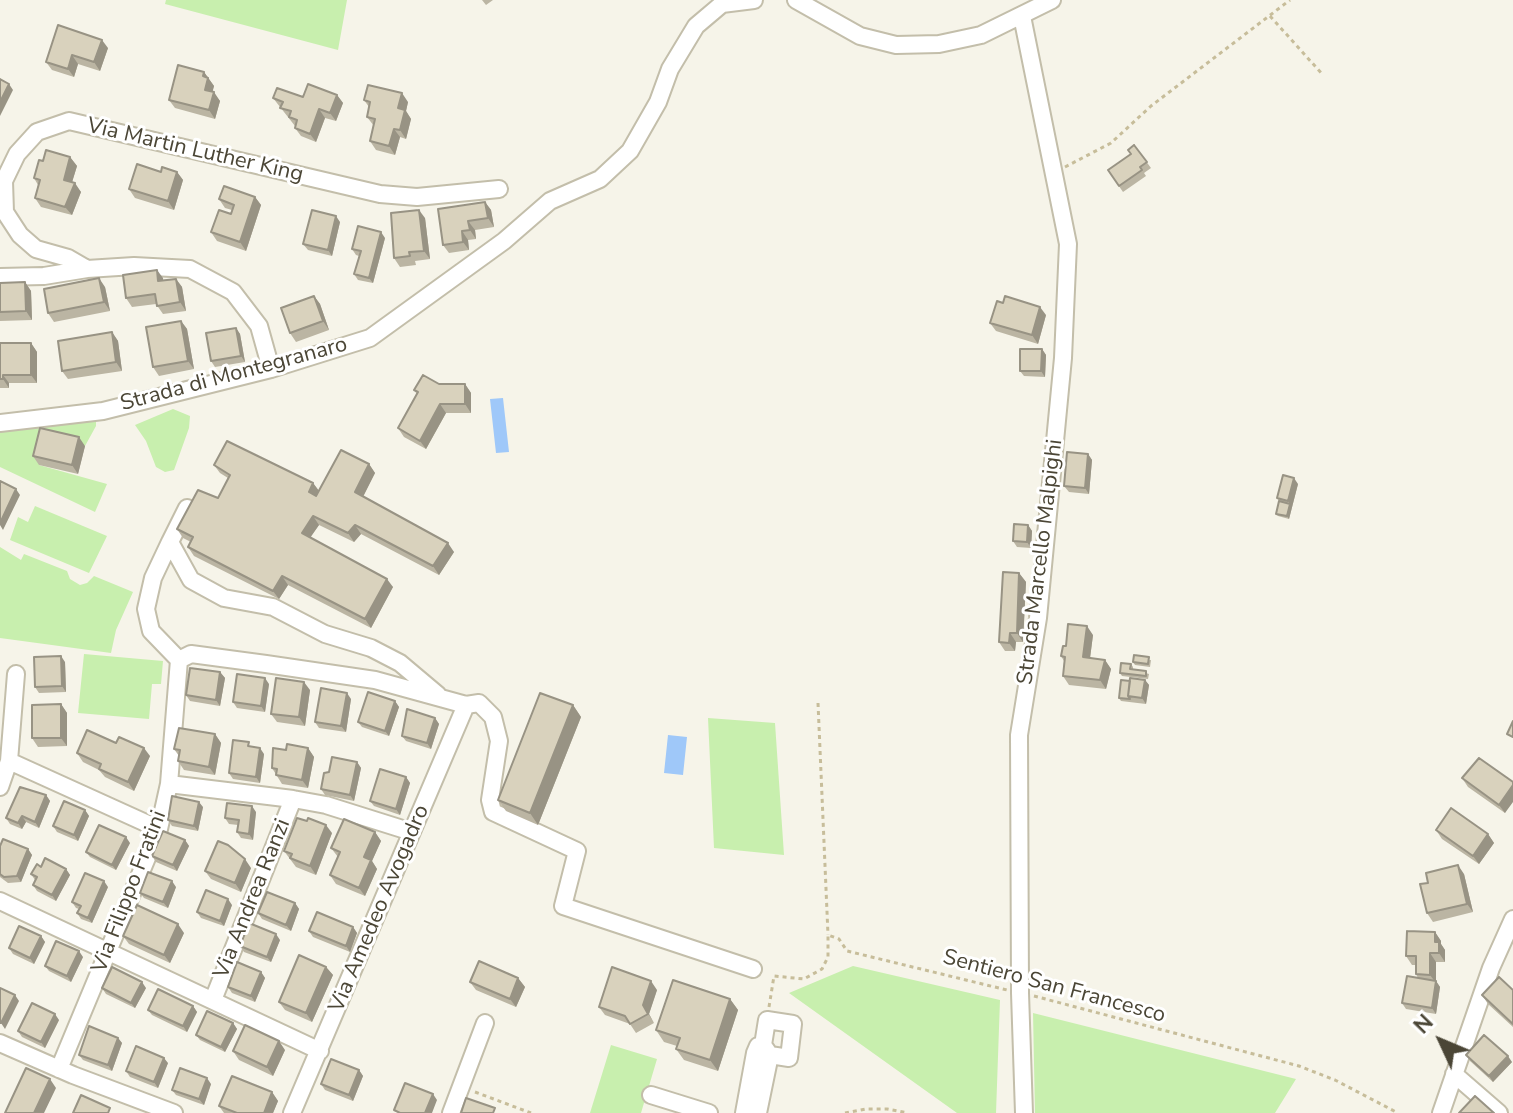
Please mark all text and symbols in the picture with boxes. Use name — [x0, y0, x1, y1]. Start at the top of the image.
street label: Via Martin Luther King — [84, 113, 306, 189]
street label: Strada di Montegranaro — [118, 332, 350, 418]
street label: Strada Marcello Malpighi — [1013, 438, 1069, 686]
street label: Via Amedeo Avogadro — [324, 801, 436, 1017]
street label: Via Filippo Fratini — [87, 807, 173, 977]
street label: Via Andrea Ranzi — [209, 815, 297, 983]
street label: Sentiero San Francesco — [940, 945, 1168, 1029]
north arrow — [1401, 1001, 1481, 1081]
text: N — [1407, 1008, 1440, 1041]

